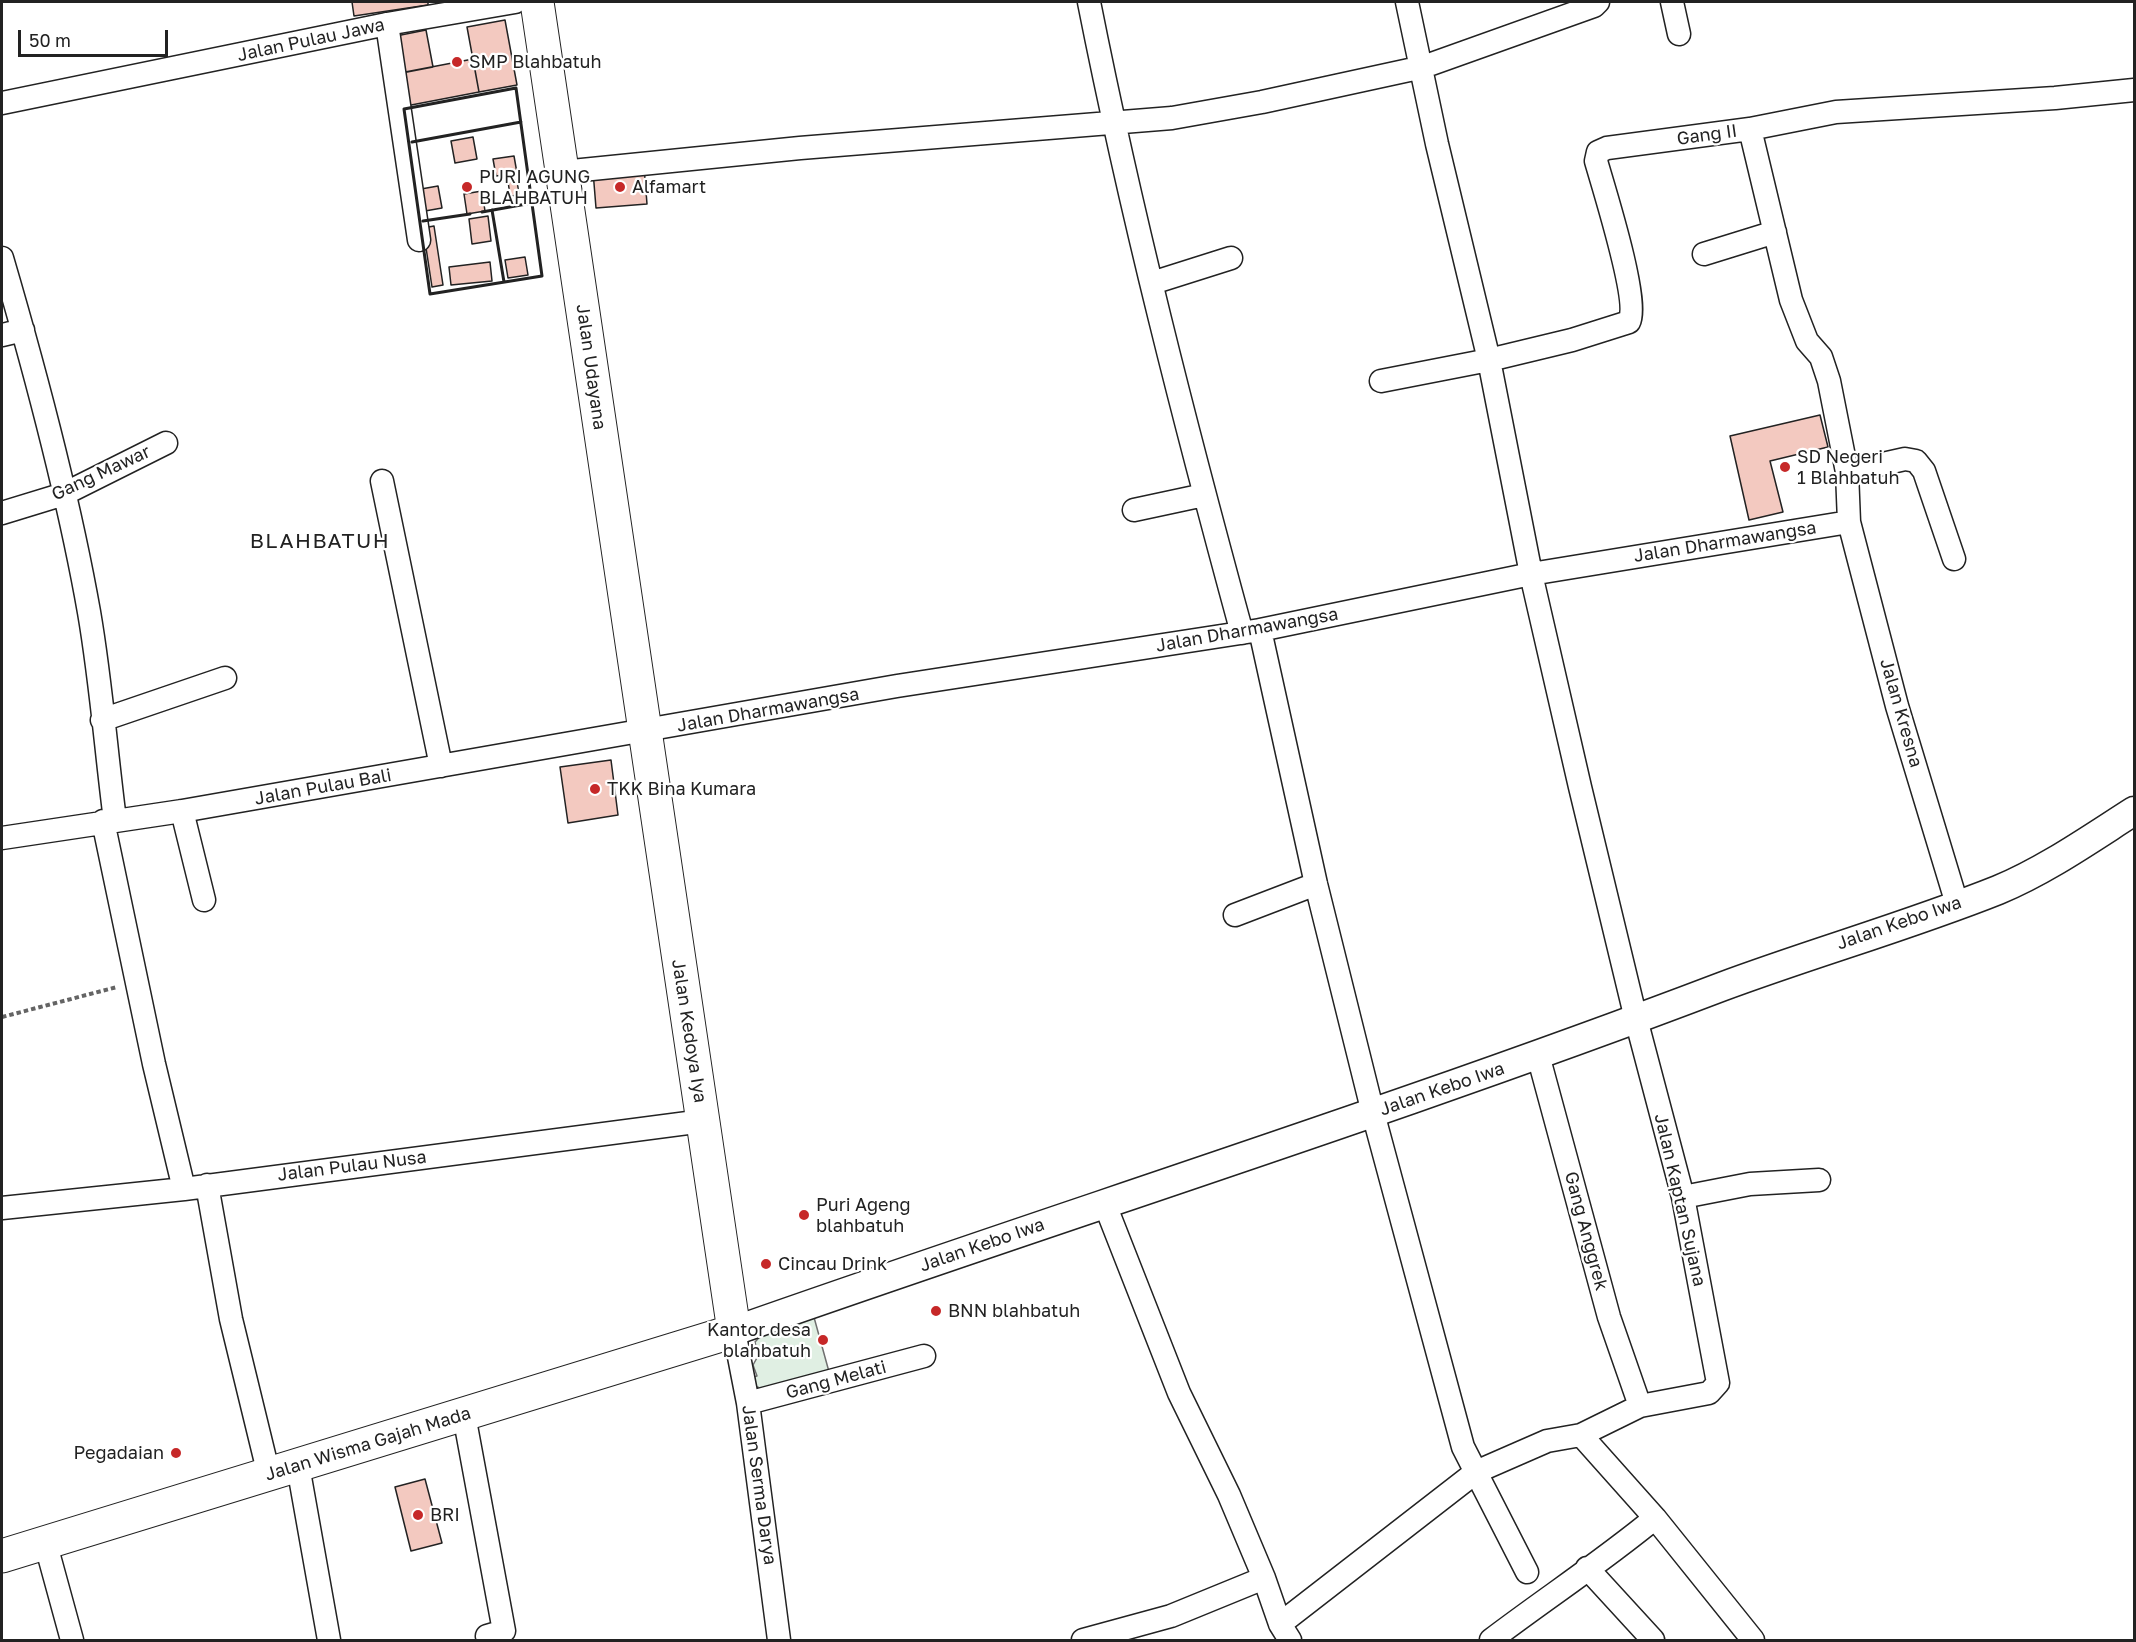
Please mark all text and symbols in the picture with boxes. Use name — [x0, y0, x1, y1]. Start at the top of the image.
street label: Jalan Pulau Jawa — [235, 14, 387, 66]
scale bar — [21, 18, 171, 56]
text: 50 m — [29, 29, 71, 51]
place label: SMP Blahbatuh — [469, 51, 602, 73]
marker: SMP Blahbatuh — [450, 55, 464, 69]
street label: Gang II — [1675, 120, 1739, 150]
place label: PURI AGUNG BLAHBATUH — [479, 166, 590, 208]
place label: Alfamart — [632, 176, 706, 198]
marker: PURI AGUNG BLAHBATUH — [460, 180, 474, 194]
marker: Alfamart — [613, 180, 627, 194]
street label: Jalan Udayana — [571, 303, 611, 431]
street label: Gang Mawar — [48, 441, 154, 505]
place label: SD Negeri 1 Blahbatuh — [1797, 446, 1900, 488]
marker: SD Negeri 1 Blahbatuh — [1778, 460, 1792, 474]
street label: Jalan Dharmawangsa — [1632, 517, 1818, 567]
district label: BLAHBATUH — [250, 528, 390, 554]
street label: Jalan Dharmawangsa — [1154, 603, 1340, 657]
street label: Jalan Kresna — [1875, 656, 1927, 770]
street label: Jalan Dharmawangsa — [675, 683, 861, 737]
street label: Jalan Pulau Bali — [253, 764, 393, 810]
place label: TKK Bina Kumara — [607, 778, 756, 800]
marker: TKK Bina Kumara — [588, 782, 602, 796]
street label: Jalan Kebo Iwa — [1834, 892, 1964, 954]
street label: Jalan Kedoya Iya — [667, 958, 711, 1104]
street label: Jalan Kebo Iwa — [1377, 1058, 1507, 1120]
street label: Jalan Kaptan Sujana — [1650, 1111, 1710, 1289]
street label: Jalan Pulau Nusa — [276, 1146, 428, 1186]
street label: Gang Anggrek — [1560, 1169, 1612, 1293]
place label: Puri Ageng blahbatuh — [816, 1194, 911, 1236]
marker: Puri Ageng blahbatuh — [797, 1208, 811, 1222]
street label: Jalan Kebo Iwa — [917, 1214, 1047, 1276]
place label: Cincau Drink — [778, 1253, 887, 1275]
marker: Cincau Drink — [759, 1257, 773, 1271]
place label: BNN blahbatuh — [948, 1300, 1080, 1322]
marker: BNN blahbatuh — [929, 1304, 943, 1318]
place label: Kantor desa blahbatuh — [707, 1319, 811, 1362]
marker: Kantor desa blahbatuh — [816, 1333, 830, 1347]
street label: Gang Melati — [783, 1356, 889, 1404]
street label: Jalan Wisma Gajah Mada — [262, 1402, 474, 1486]
street label: Jalan Serma Darya — [737, 1404, 781, 1566]
place label: Pegadaian — [73, 1442, 164, 1464]
marker: Pegadaian — [169, 1446, 183, 1460]
place label: BRI — [430, 1504, 460, 1526]
marker: BRI — [411, 1508, 425, 1522]

